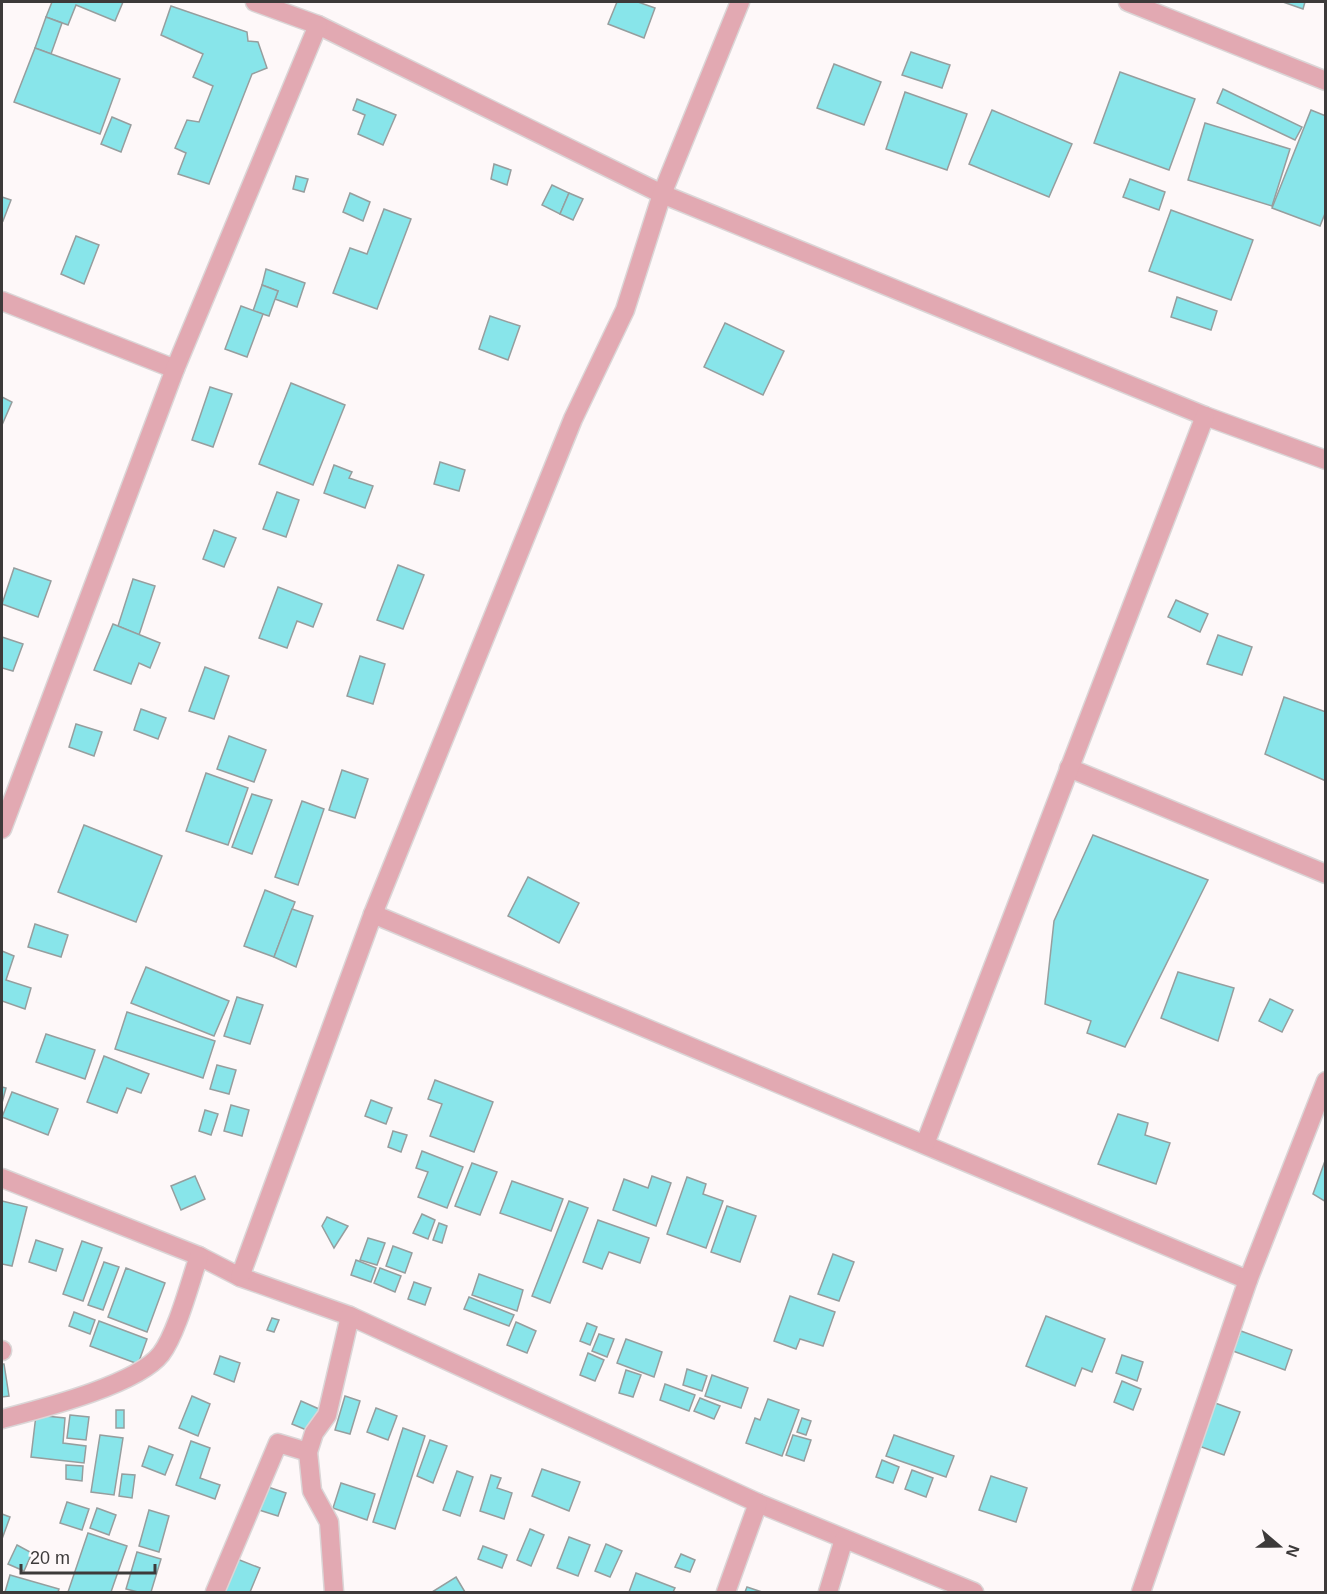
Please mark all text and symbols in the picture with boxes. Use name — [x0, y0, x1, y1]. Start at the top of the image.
north arrow — [1249, 1516, 1309, 1576]
scale bar — [21, 1537, 154, 1575]
text: N — [1283, 1543, 1303, 1559]
text: 20 m — [30, 1548, 70, 1568]

